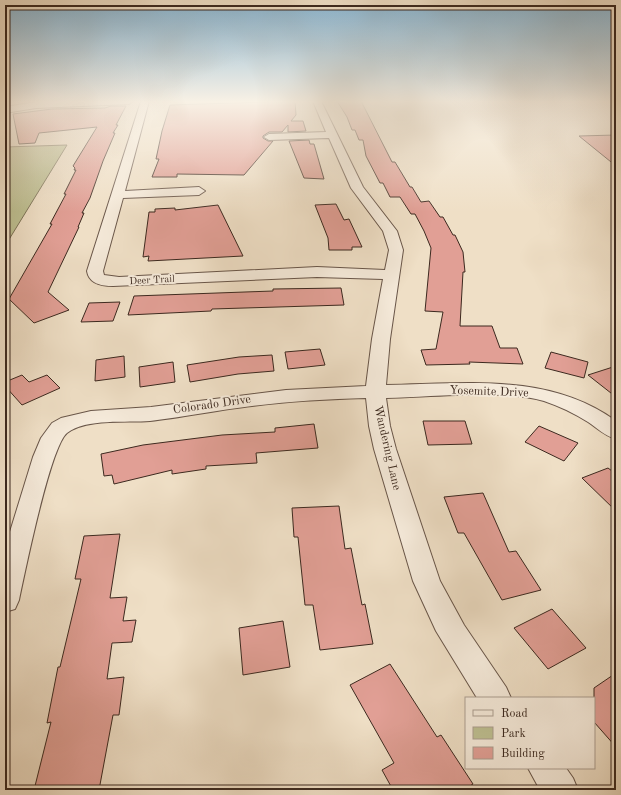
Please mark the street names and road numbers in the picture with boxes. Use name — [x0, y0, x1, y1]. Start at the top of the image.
street label: Deer Trail — [129, 274, 175, 286]
street label: Yosemite Drive — [449, 385, 529, 399]
street label: Colorado Drive — [172, 394, 252, 416]
street label: Wandering Lane — [371, 405, 403, 492]

